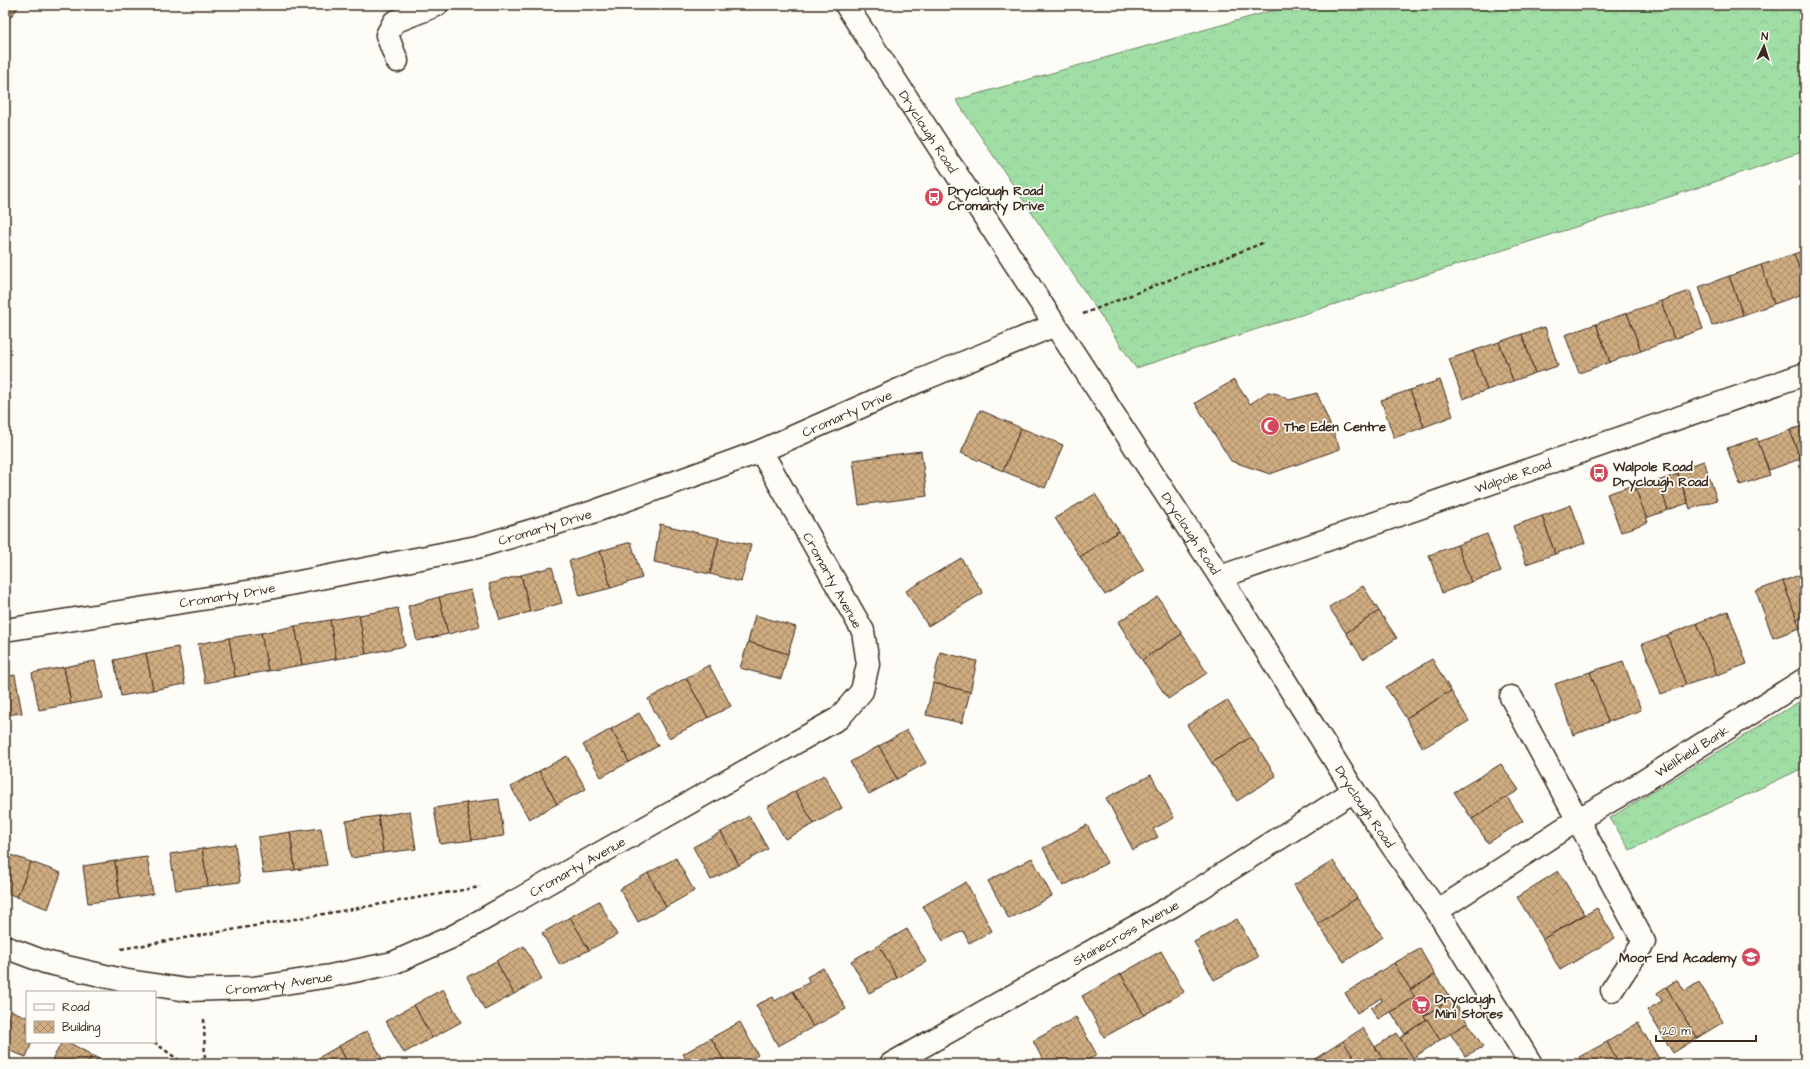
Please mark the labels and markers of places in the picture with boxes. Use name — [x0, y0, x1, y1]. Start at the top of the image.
place label: Dryclough Road Cromarty Drive — [948, 182, 1045, 216]
bus stop icon: Dryclough Road Cromarty Drive — [923, 186, 945, 208]
mosque icon: The Eden Centre — [1259, 415, 1281, 437]
place label: The Eden Centre — [1283, 418, 1386, 436]
place label: Walpole Road Dryclough Road — [1612, 458, 1708, 493]
bus stop icon: Walpole Road Dryclough Road — [1588, 462, 1610, 484]
school or university icon: Moor End Academy — [1740, 946, 1762, 968]
place label: Moor End Academy — [1619, 949, 1738, 968]
place label: Dryclough Mini Stores — [1435, 990, 1504, 1023]
supermarket icon: Dryclough Mini Stores — [1410, 994, 1432, 1016]

